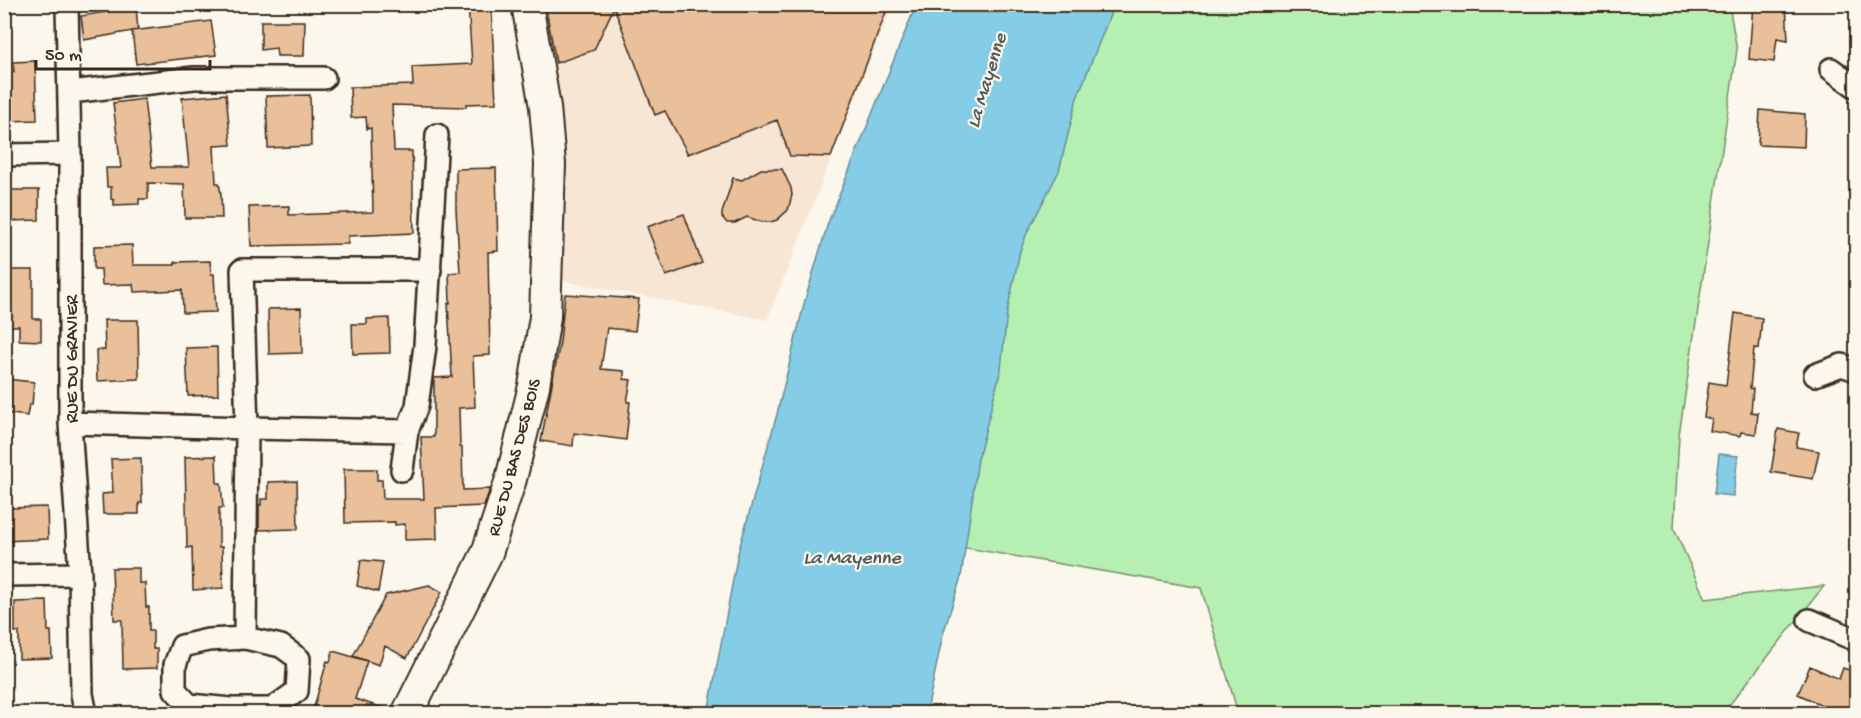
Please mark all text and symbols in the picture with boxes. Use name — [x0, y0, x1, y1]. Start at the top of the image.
water label: La Mayenne — [963, 30, 1014, 131]
scale bar — [36, 33, 210, 71]
text: 50 m — [45, 46, 82, 67]
street label: RUE DU GRAVIER — [63, 294, 84, 423]
street label: RUE DU BAS DES BOIS — [484, 376, 547, 539]
water label: La Mayenne — [803, 548, 901, 571]

